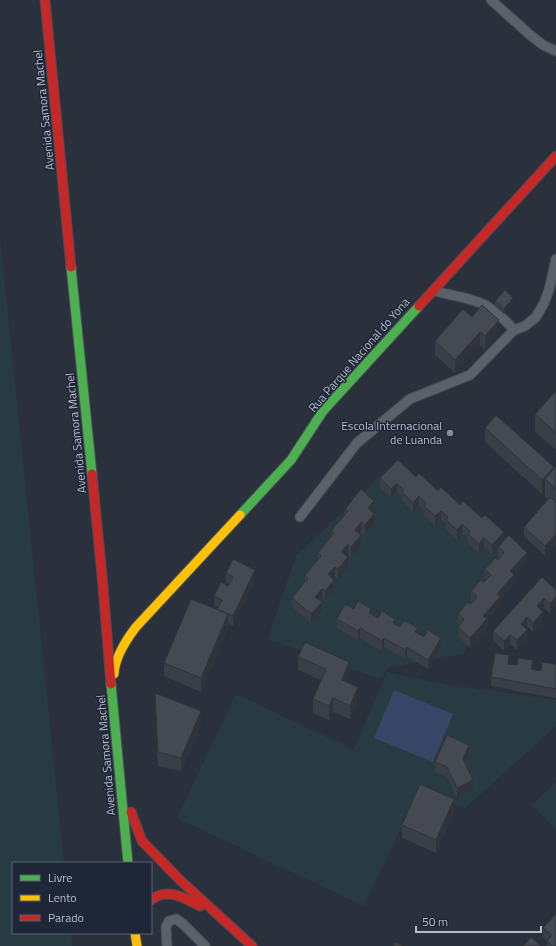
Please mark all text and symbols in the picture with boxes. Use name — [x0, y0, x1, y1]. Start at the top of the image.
street label: Avenida Samora Machel — [28, 49, 59, 171]
street label: Rua Parque Nacional do Yona — [303, 293, 414, 416]
street label: Avenida Samora Machel — [60, 372, 91, 494]
place label: Escola Internacional de Luanda — [341, 416, 442, 449]
marker: Escola Internacional de Luanda — [445, 428, 455, 438]
street label: Avenida Samora Machel — [91, 694, 120, 816]
legend — [12, 862, 152, 934]
text: Livre — [48, 868, 72, 887]
text: Lento — [48, 888, 77, 907]
text: Parado — [48, 908, 84, 927]
scale bar — [416, 908, 541, 934]
text: 50 m — [422, 912, 448, 931]

